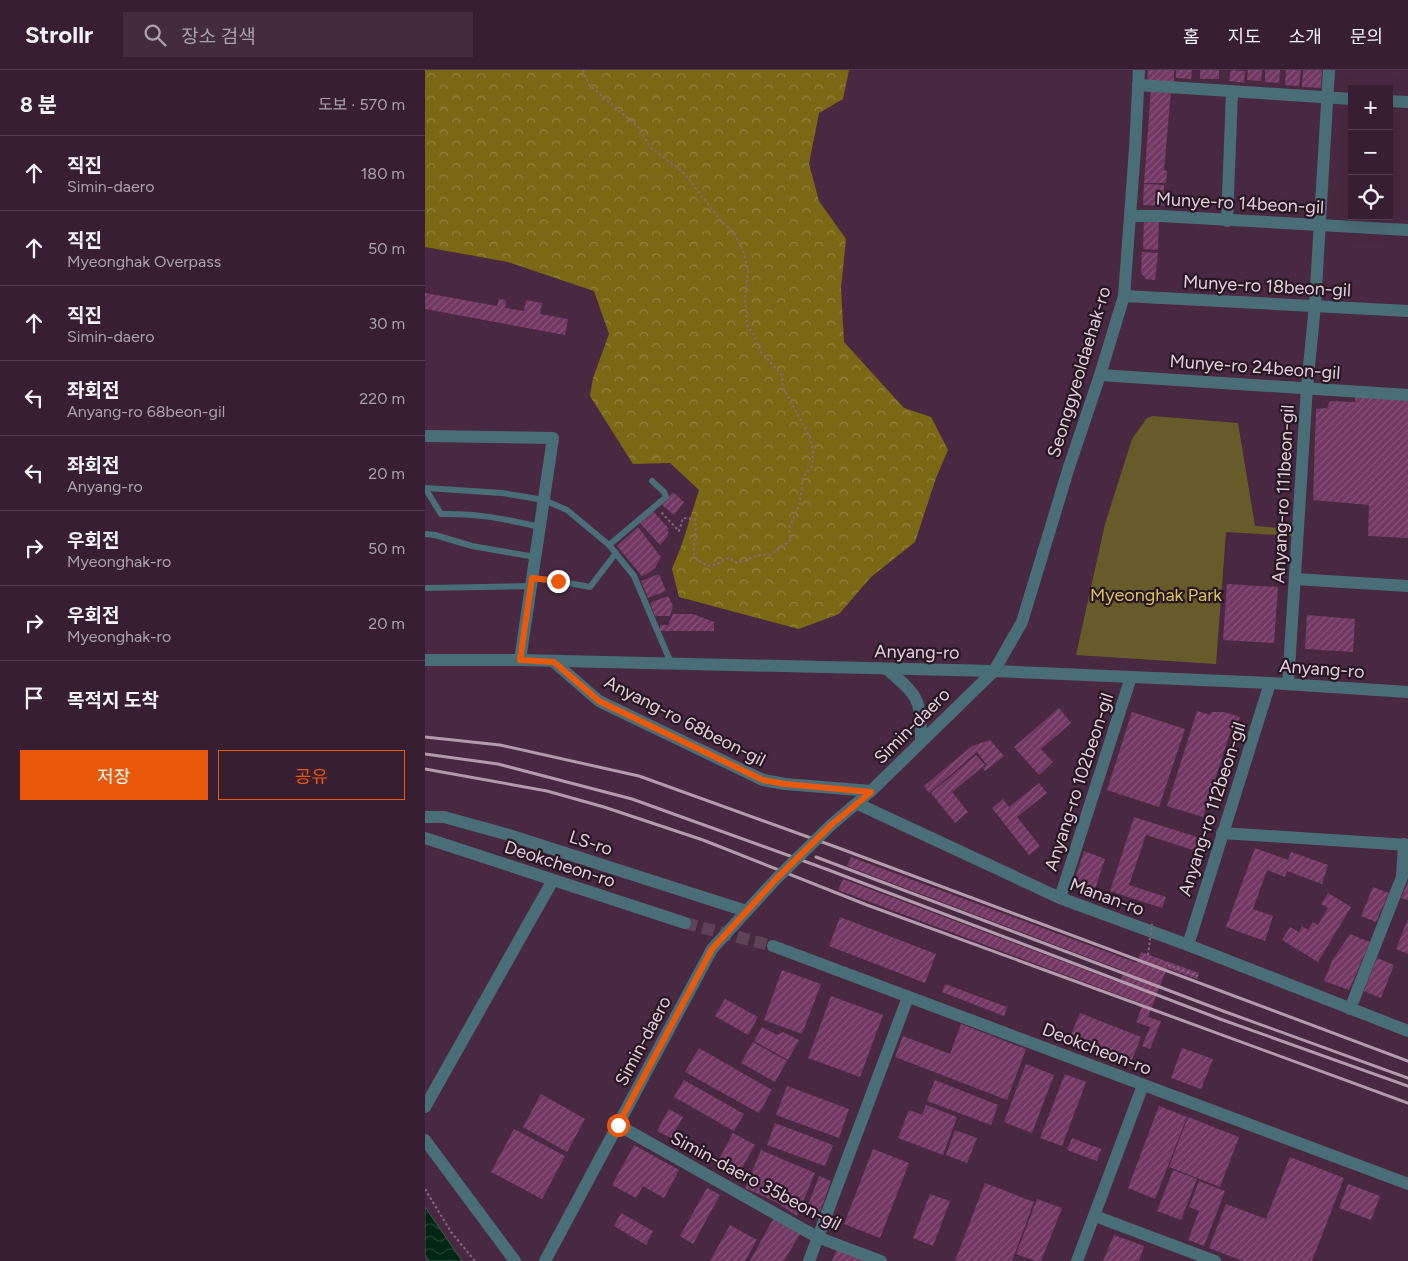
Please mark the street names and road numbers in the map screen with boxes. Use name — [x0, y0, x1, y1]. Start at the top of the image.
street label: Munye-ro 14beon-gil — [1155, 188, 1325, 218]
street label: Munye-ro 18beon-gil — [1182, 271, 1352, 301]
street label: Seonggyeoldaehak-ro — [1043, 284, 1115, 460]
street label: Munye-ro 24beon-gil — [1169, 350, 1341, 384]
street label: Anyang-ro 111beon-gil — [1267, 404, 1299, 584]
street label: Anyang-ro — [874, 640, 960, 664]
street label: Anyang-ro — [1279, 655, 1365, 683]
street label: Anyang-ro 68beon-gil — [601, 671, 769, 771]
street label: Simin-daero — [869, 683, 955, 769]
street label: Anyang-ro 102beon-gil — [1040, 690, 1118, 874]
street label: Anyang-ro 112beon-gil — [1173, 719, 1251, 899]
street label: LS-ro — [566, 826, 616, 860]
street label: Deokcheon-ro — [502, 836, 618, 892]
street label: Manan-ro — [1067, 873, 1147, 921]
street label: Simin-daero — [610, 992, 676, 1090]
street label: Deokcheon-ro — [1039, 1018, 1155, 1080]
street label: Simin-daero 35beon-gil — [667, 1127, 845, 1235]

